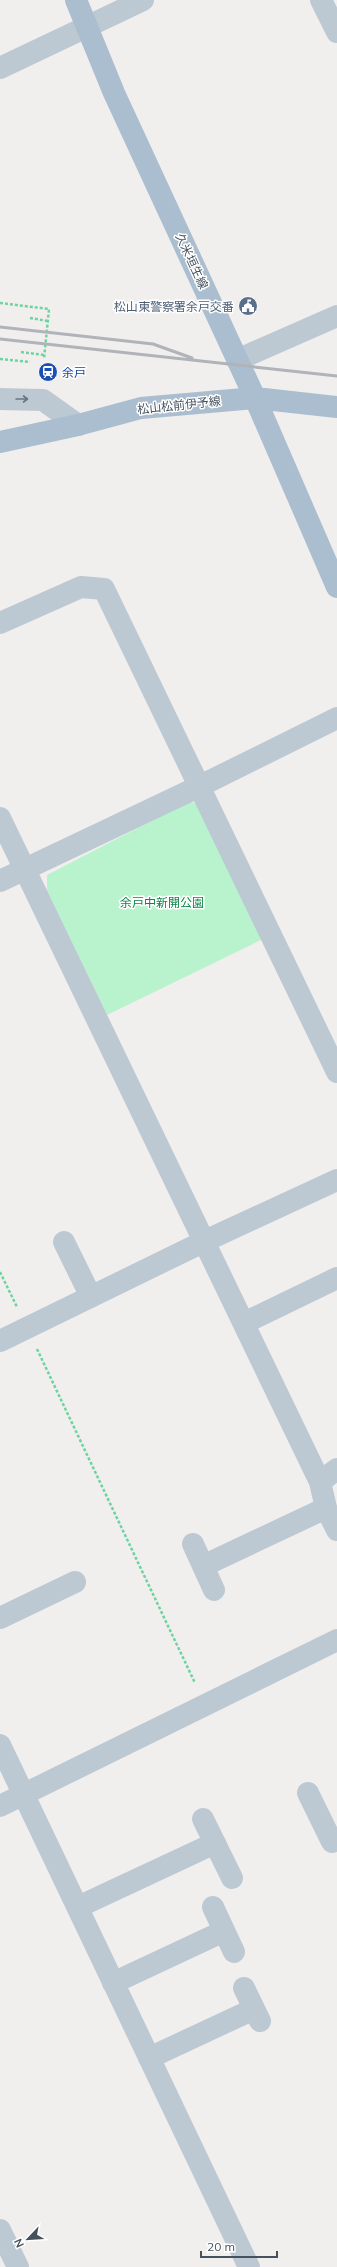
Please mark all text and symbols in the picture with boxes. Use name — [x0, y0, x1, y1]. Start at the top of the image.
street label: 久米垣生線 — [173, 231, 211, 291]
public building icon: 松山東警察署余戸交番 — [237, 295, 259, 317]
place label: 松山東警察署余戸交番 — [114, 299, 234, 314]
station icon: 余戸 — [37, 361, 59, 383]
place label: 余戸 — [62, 365, 86, 380]
street label: 松山松前伊予線 — [136, 393, 222, 417]
one-way arrow — [15, 395, 28, 403]
park label: 余戸中新開公園 — [120, 895, 204, 910]
north arrow — [8, 2219, 48, 2259]
scale bar — [201, 2233, 277, 2259]
text: N — [11, 2237, 27, 2250]
text: 20 m — [207, 2239, 235, 2254]

